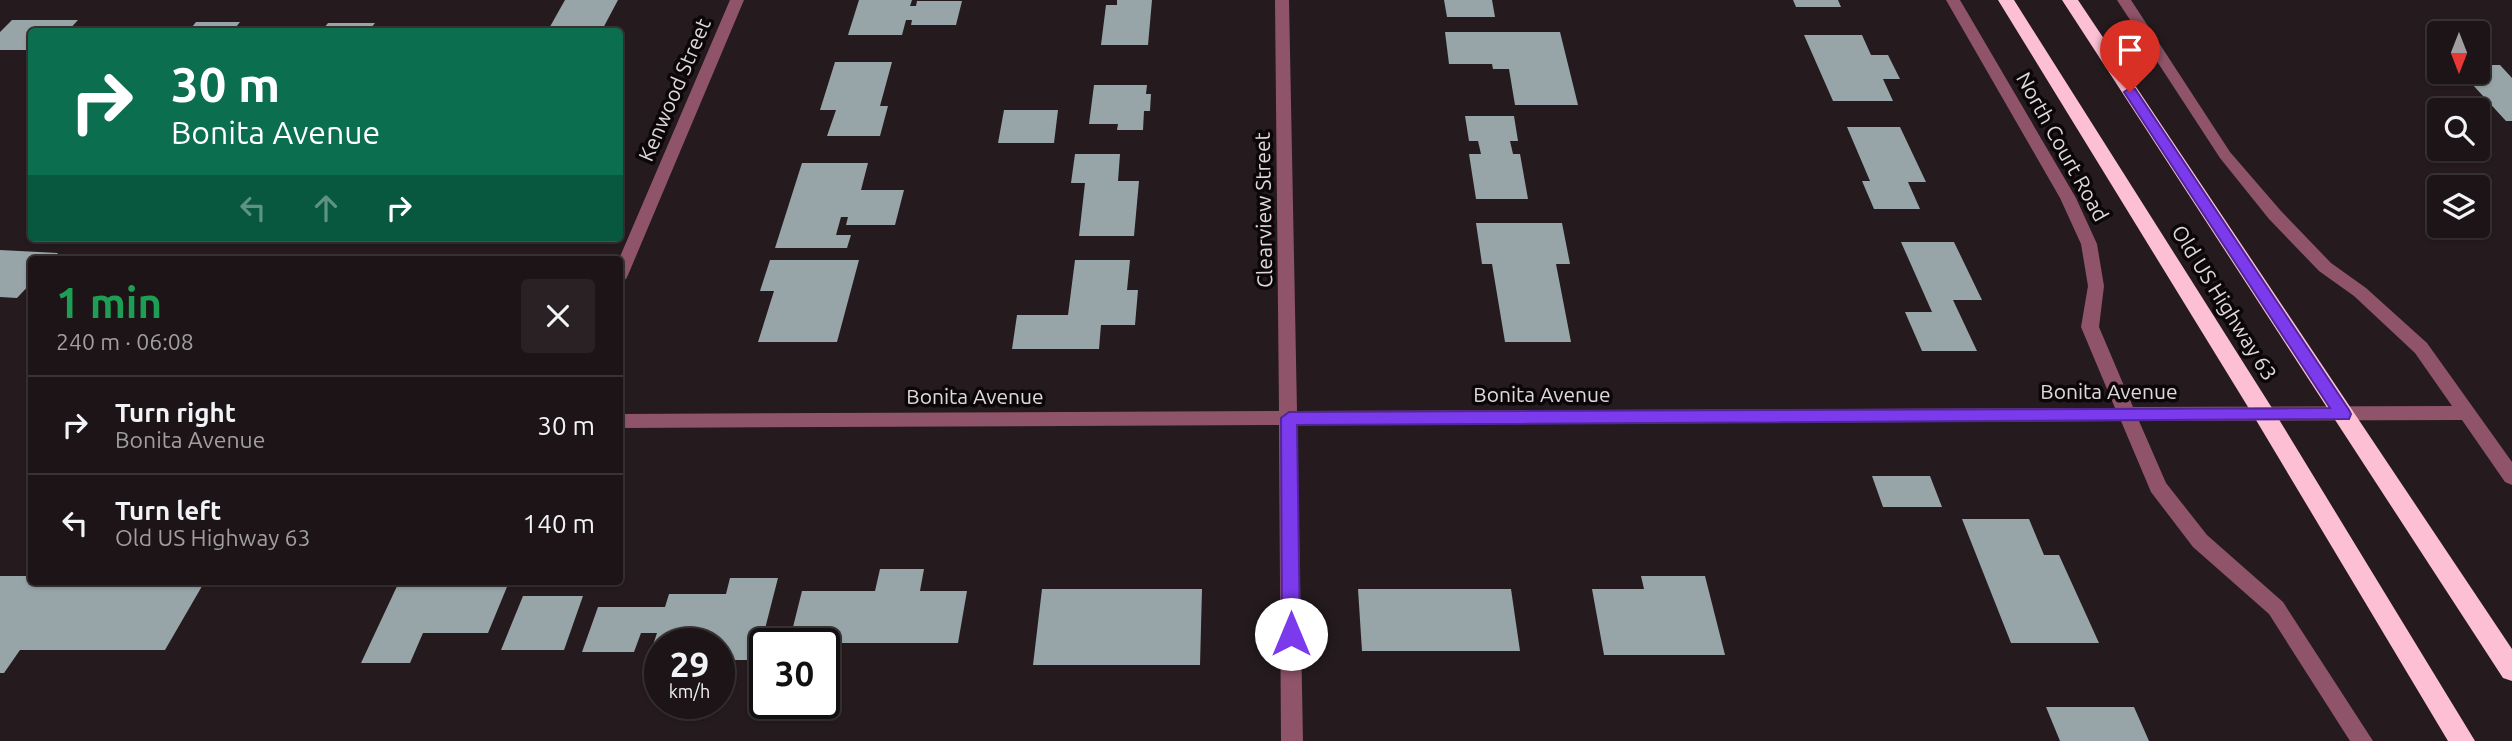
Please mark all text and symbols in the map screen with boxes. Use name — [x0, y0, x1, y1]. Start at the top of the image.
street label: Kenwood Street — [633, 15, 715, 165]
pin — [2100, 20, 2160, 92]
north arrow — [2427, 21, 2490, 84]
map controls — [2427, 21, 2490, 238]
icon: arrive — [2111, 31, 2149, 69]
icon: right — [56, 56, 147, 147]
text: 30 m — [171, 56, 280, 111]
street label: North Court Road — [2012, 68, 2114, 225]
button: search — [2427, 98, 2490, 161]
text: Bonita Avenue — [171, 114, 380, 150]
street label: Clearview Street — [1250, 132, 1276, 288]
button: layers — [2427, 175, 2490, 238]
icon: left — [234, 189, 272, 227]
icon: ahead — [307, 189, 345, 227]
icon: right — [380, 189, 418, 227]
street label: Old US Highway 63 — [2167, 220, 2282, 385]
text: 1 min — [56, 279, 162, 326]
button: close — [521, 279, 595, 353]
text: 240 m · 06:08 — [56, 329, 194, 354]
street label: Bonita Avenue — [2040, 379, 2178, 403]
street label: Bonita Avenue — [1473, 382, 1611, 406]
street label: Bonita Avenue — [906, 384, 1044, 408]
text: Turn right — [115, 398, 236, 427]
icon: right — [56, 406, 94, 444]
text: 30 m — [537, 411, 595, 440]
text: Bonita Avenue — [115, 427, 265, 452]
text: Turn left — [115, 496, 221, 525]
icon: left — [56, 504, 94, 542]
text: 140 m — [523, 509, 595, 538]
text: Old US Highway 63 — [115, 525, 311, 550]
position arrow — [1254, 597, 1328, 671]
speed limit sign: 30 — [749, 628, 840, 719]
text: 29 — [670, 644, 709, 684]
text: km/h — [669, 681, 710, 701]

